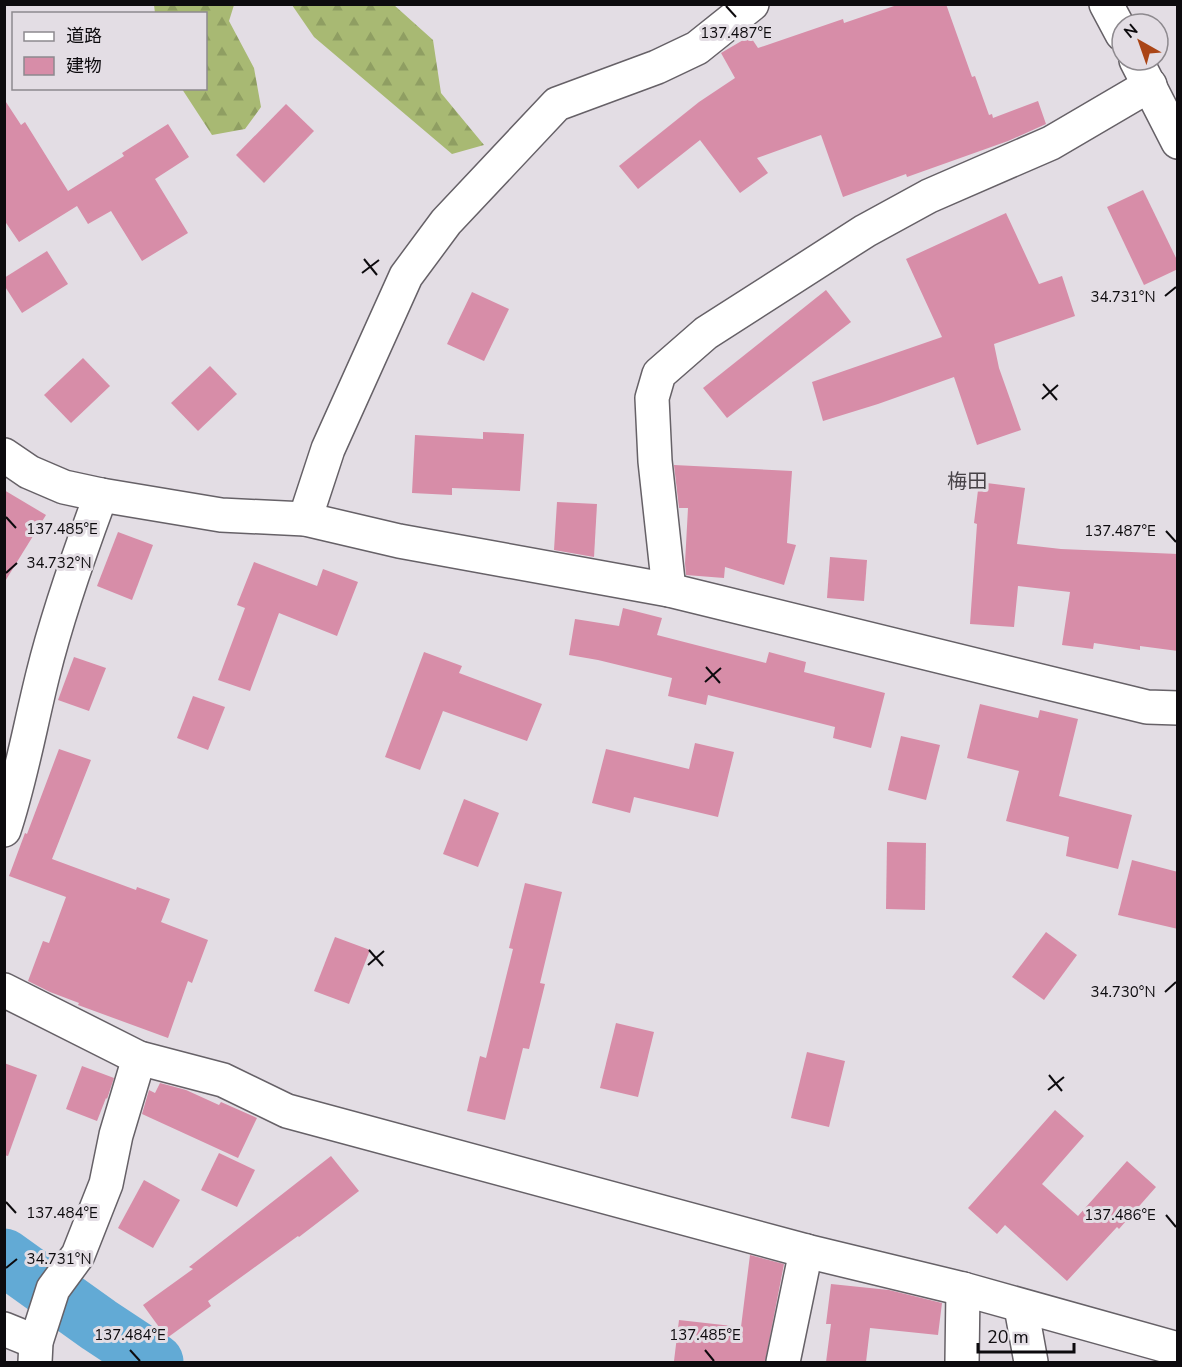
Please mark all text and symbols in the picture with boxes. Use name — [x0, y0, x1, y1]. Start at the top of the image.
legend — [12, 12, 207, 90]
north arrow — [1110, 12, 1170, 72]
text: N — [1119, 19, 1143, 44]
text: 137.487°E — [700, 23, 772, 43]
text: 道路 — [66, 24, 102, 48]
text: 建物 — [66, 54, 102, 78]
text: 34.731°N — [1090, 287, 1156, 307]
district label: 梅田 — [947, 468, 987, 495]
text: 137.485°E — [26, 519, 98, 539]
text: 137.487°E — [1084, 521, 1156, 541]
text: 34.732°N — [26, 553, 92, 573]
text: 34.730°N — [1090, 982, 1156, 1002]
text: 137.484°E — [26, 1203, 98, 1223]
text: 137.486°E — [1084, 1205, 1156, 1225]
text: 34.731°N — [26, 1249, 92, 1269]
scale bar — [978, 1316, 1074, 1354]
text: 137.484°E — [94, 1325, 166, 1345]
text: 137.485°E — [669, 1325, 741, 1345]
text: 20 m — [987, 1325, 1029, 1349]

